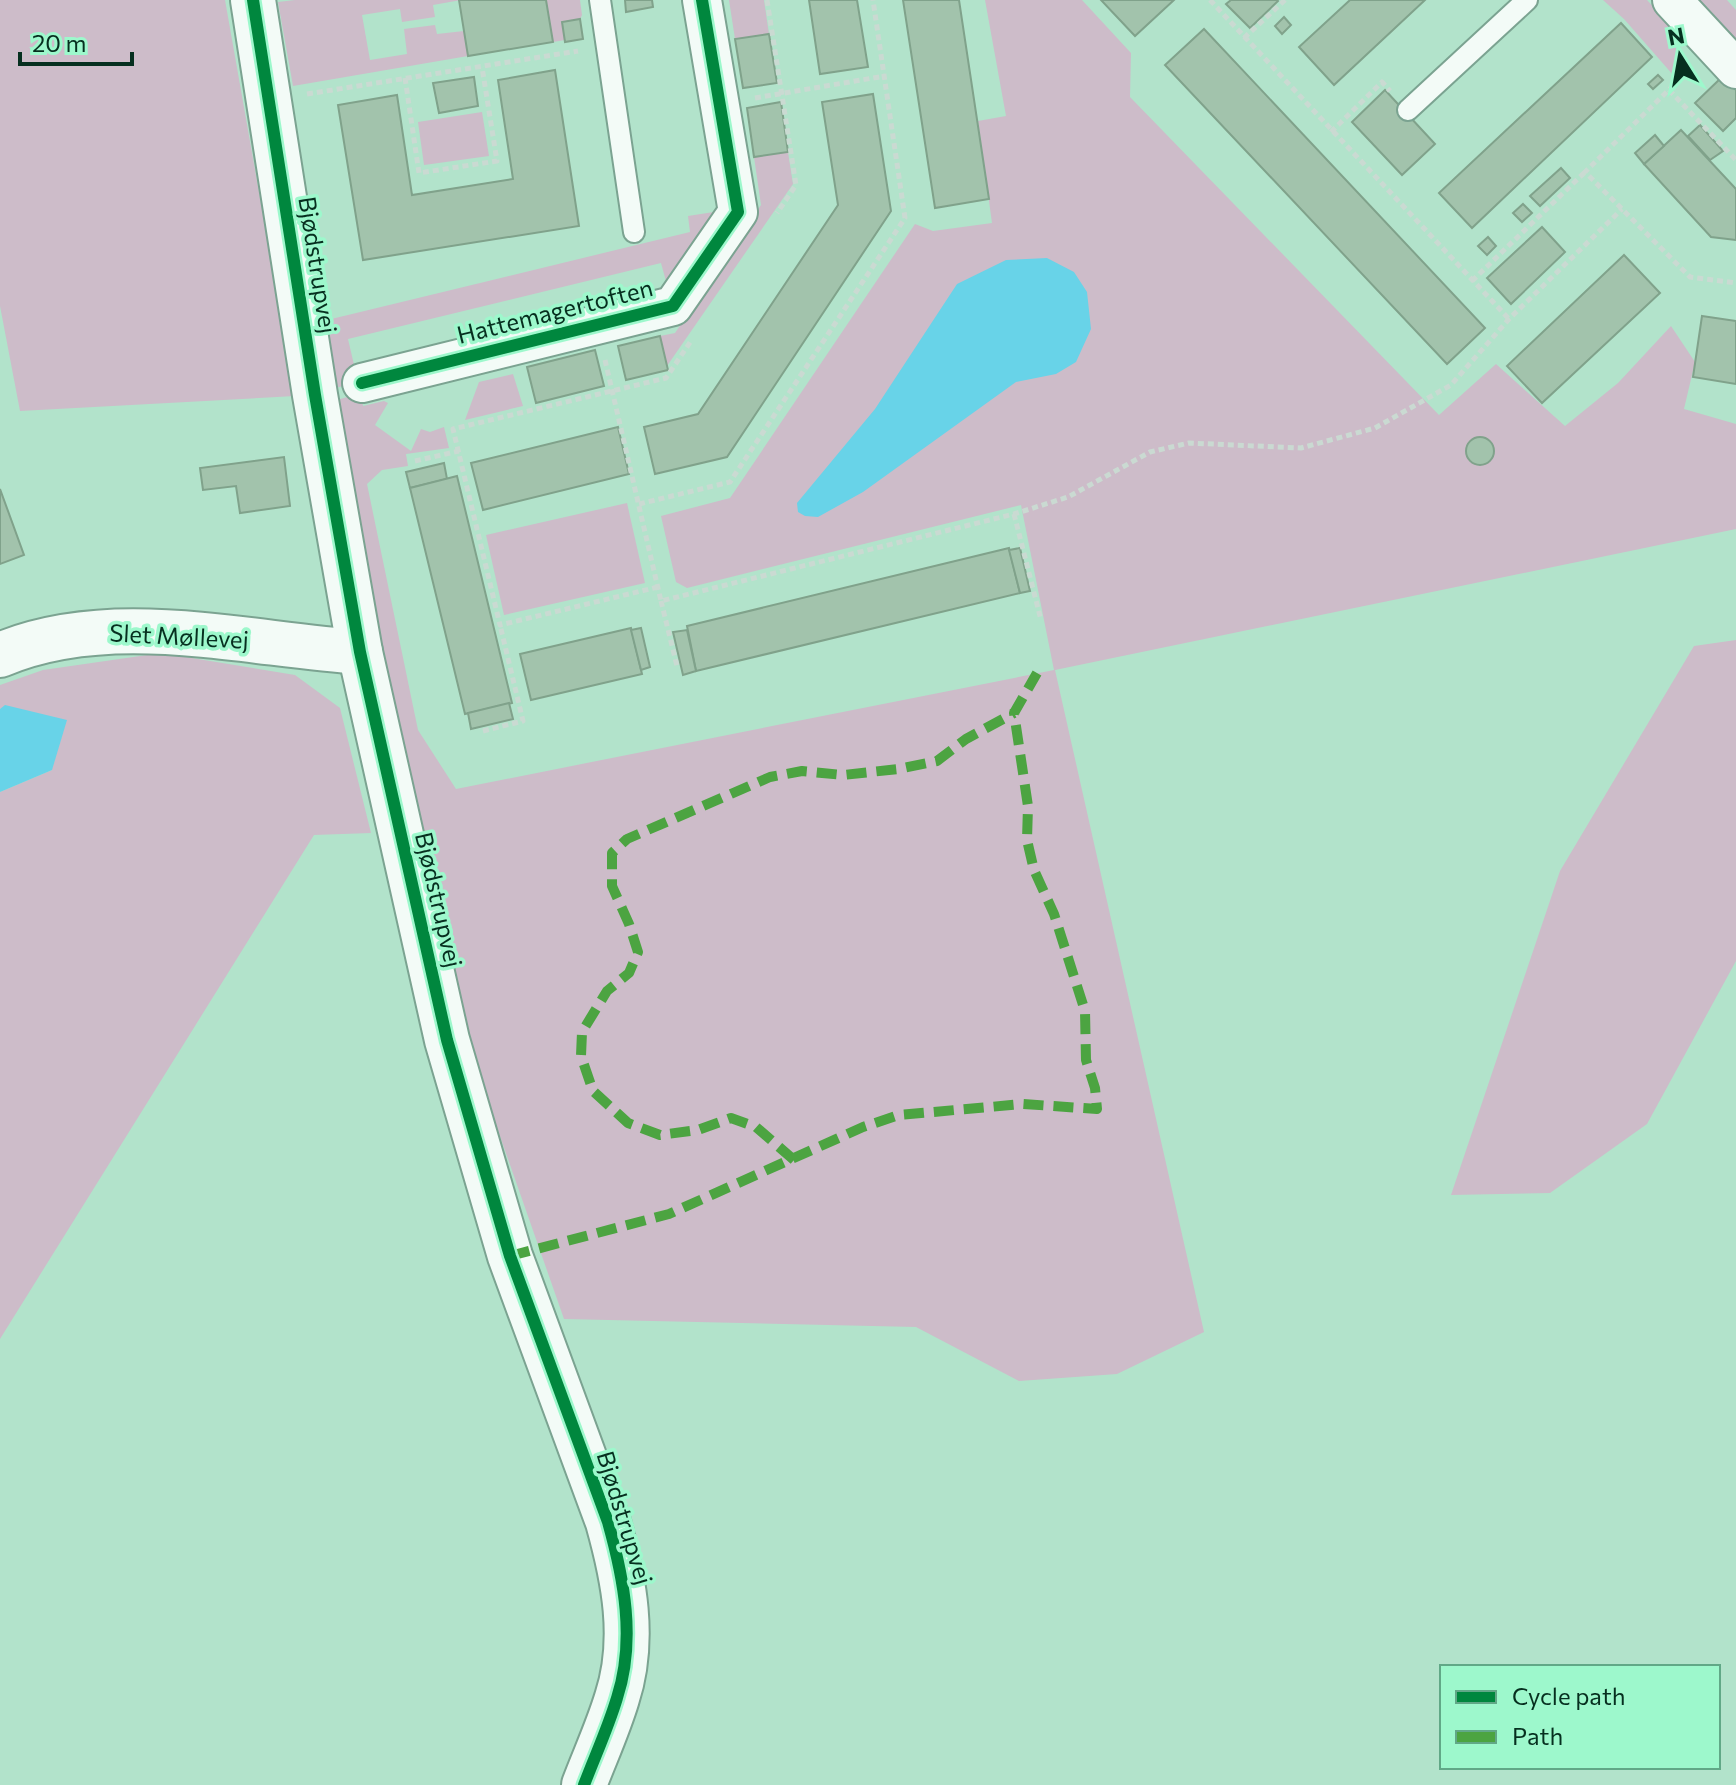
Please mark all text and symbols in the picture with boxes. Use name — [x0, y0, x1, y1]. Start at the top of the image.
scale bar — [20, 16, 132, 66]
north arrow — [1640, 16, 1720, 96]
text: N — [1665, 21, 1687, 51]
text: 20 m — [32, 28, 86, 57]
street label: Bjødstrupvej — [293, 194, 344, 335]
street label: Hattemagertoften — [454, 272, 655, 349]
street label: Slet Møllevej — [109, 617, 250, 654]
street label: Bjødstrupvej — [410, 829, 469, 970]
street label: Bjødstrupvej — [591, 1447, 659, 1588]
legend — [1440, 1665, 1720, 1769]
text: Cycle path — [1512, 1681, 1626, 1710]
text: Path — [1512, 1721, 1563, 1750]

